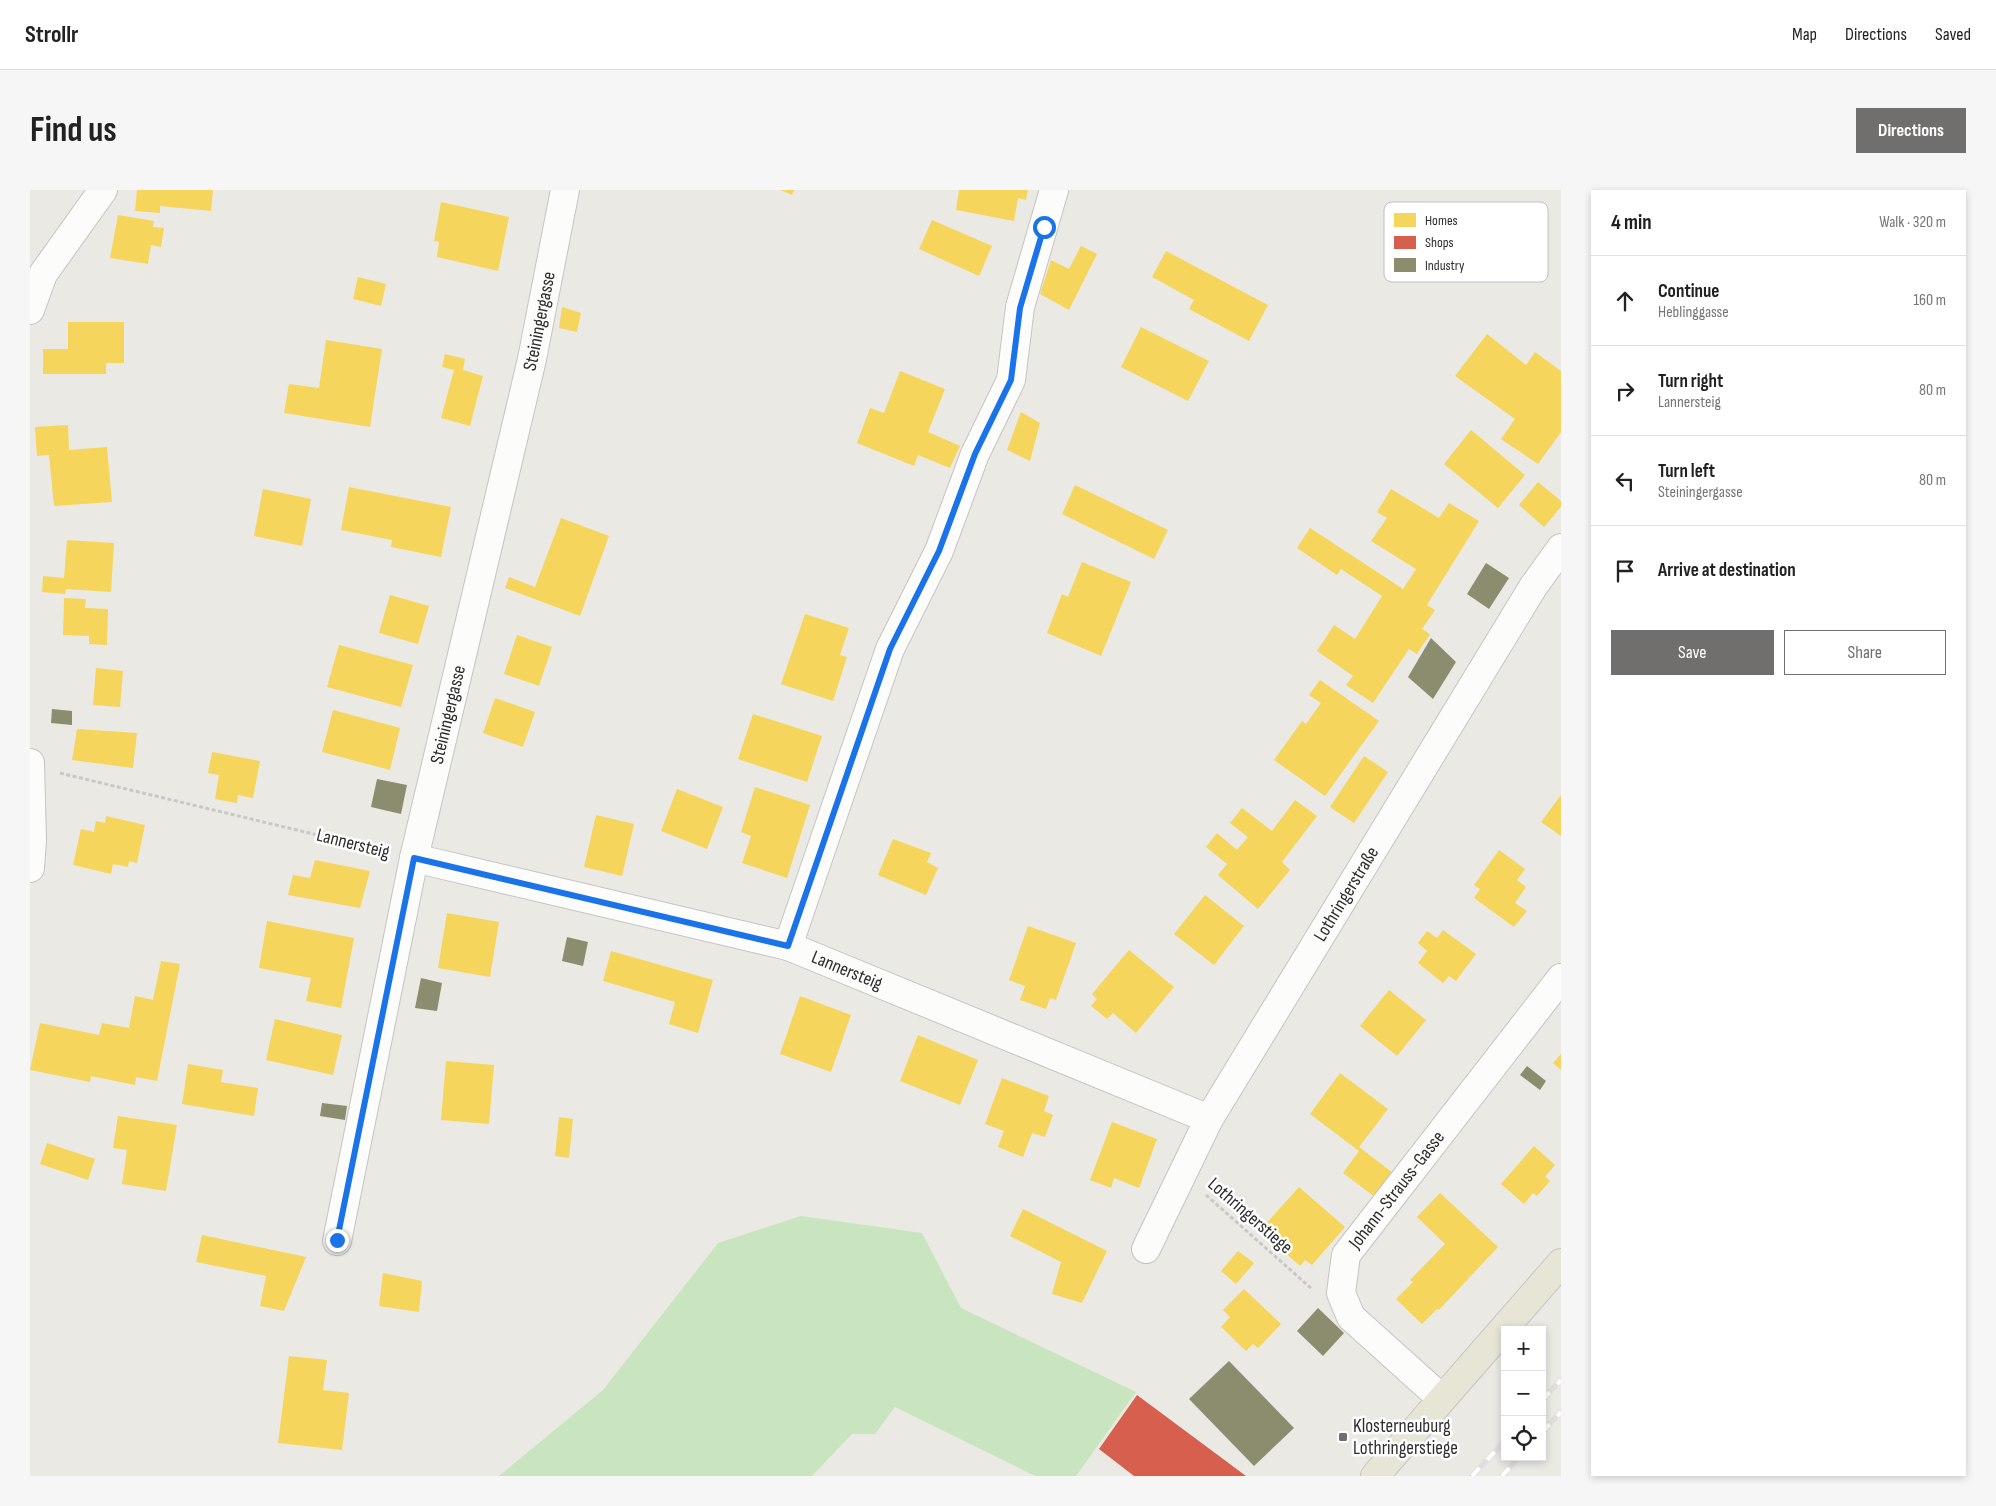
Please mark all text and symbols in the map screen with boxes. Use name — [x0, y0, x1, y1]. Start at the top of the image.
text: Strollr — [25, 20, 79, 49]
text: Map — [1792, 24, 1817, 45]
text: Directions — [1845, 24, 1907, 45]
text: Saved — [1935, 24, 1971, 45]
button: Directions — [1856, 108, 1966, 153]
text: Find us — [30, 109, 117, 152]
legend — [1384, 202, 1548, 282]
text: 4 min — [1611, 210, 1652, 235]
text: Homes — [1425, 212, 1458, 229]
text: Walk · 320 m — [1879, 213, 1946, 232]
route start — [1033, 216, 1056, 239]
text: Shops — [1425, 234, 1454, 251]
text: Industry — [1425, 257, 1465, 274]
street label: Steiningergasse — [518, 270, 560, 373]
text: Continue — [1658, 280, 1719, 303]
icon: ahead — [1611, 287, 1639, 315]
text: 160 m — [1913, 291, 1946, 310]
text: Heblinggasse — [1658, 303, 1729, 322]
text: Turn right — [1658, 370, 1723, 393]
icon: right — [1611, 377, 1639, 405]
text: 80 m — [1919, 381, 1946, 400]
text: Lannersteig — [1658, 393, 1721, 412]
text: Turn left — [1658, 460, 1715, 483]
icon: left — [1611, 467, 1639, 495]
text: 80 m — [1919, 471, 1946, 490]
text: Steiningergasse — [1658, 483, 1743, 502]
icon: arrive — [1611, 557, 1639, 585]
text: Arrive at destination — [1658, 559, 1796, 582]
button: Save — [1611, 630, 1774, 675]
button: Share — [1784, 630, 1946, 675]
street label: Steiningergasse — [425, 663, 471, 766]
street label: Lannersteig — [314, 824, 392, 864]
street label: Lothringerstraße — [1308, 842, 1384, 946]
street label: Lannersteig — [808, 945, 886, 995]
street label: Johann-Strauss-Gasse — [1343, 1126, 1450, 1254]
street label: Lothringerstiege — [1203, 1173, 1297, 1259]
route end — [326, 1229, 349, 1252]
map controls — [1501, 1326, 1546, 1461]
button: + — [1501, 1326, 1546, 1371]
button: − — [1501, 1371, 1546, 1416]
place label: Klosterneuburg Lothringerstiege — [1353, 1415, 1458, 1460]
button: locate — [1501, 1416, 1546, 1461]
marker: Klosterneuburg Lothringerstiege — [1337, 1431, 1349, 1443]

